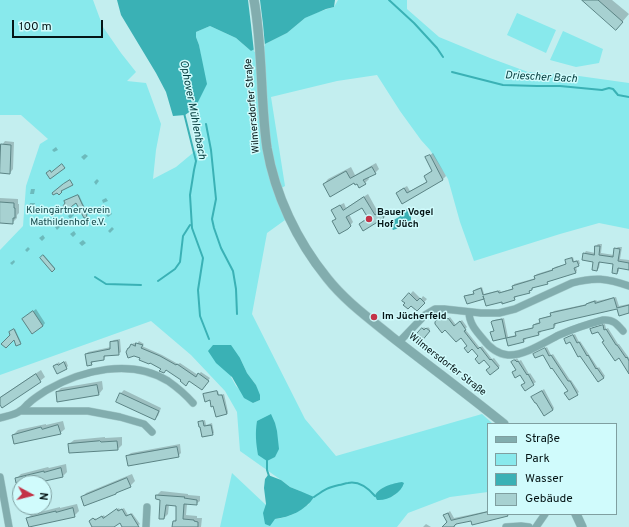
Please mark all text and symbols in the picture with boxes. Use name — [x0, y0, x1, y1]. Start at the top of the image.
scale bar — [14, 12, 105, 38]
text: 100 m — [19, 19, 52, 35]
street label: Wilmersdorfer Straße — [243, 58, 263, 154]
water label: Ophover Mühlenbach — [176, 59, 208, 161]
water label: Driescher Bach — [505, 70, 577, 86]
park label: Kleingärtnerverein Mathildenhof e.V. — [26, 205, 110, 228]
place label: Bauer Vogel Hof Jüch — [377, 207, 433, 230]
marker: Bauer Vogel Hof Jüch — [364, 214, 374, 224]
place label: Im Jücherfeld — [382, 311, 447, 323]
marker: Im Jücherfeld — [369, 312, 379, 322]
street label: Wilmersdorfer Straße — [406, 331, 488, 399]
legend — [487, 423, 617, 515]
text: Straße — [525, 431, 560, 447]
text: Park — [525, 451, 550, 467]
text: Wasser — [525, 471, 563, 487]
north arrow — [12, 475, 52, 515]
text: Gebäude — [525, 491, 573, 507]
text: N — [35, 492, 50, 501]

